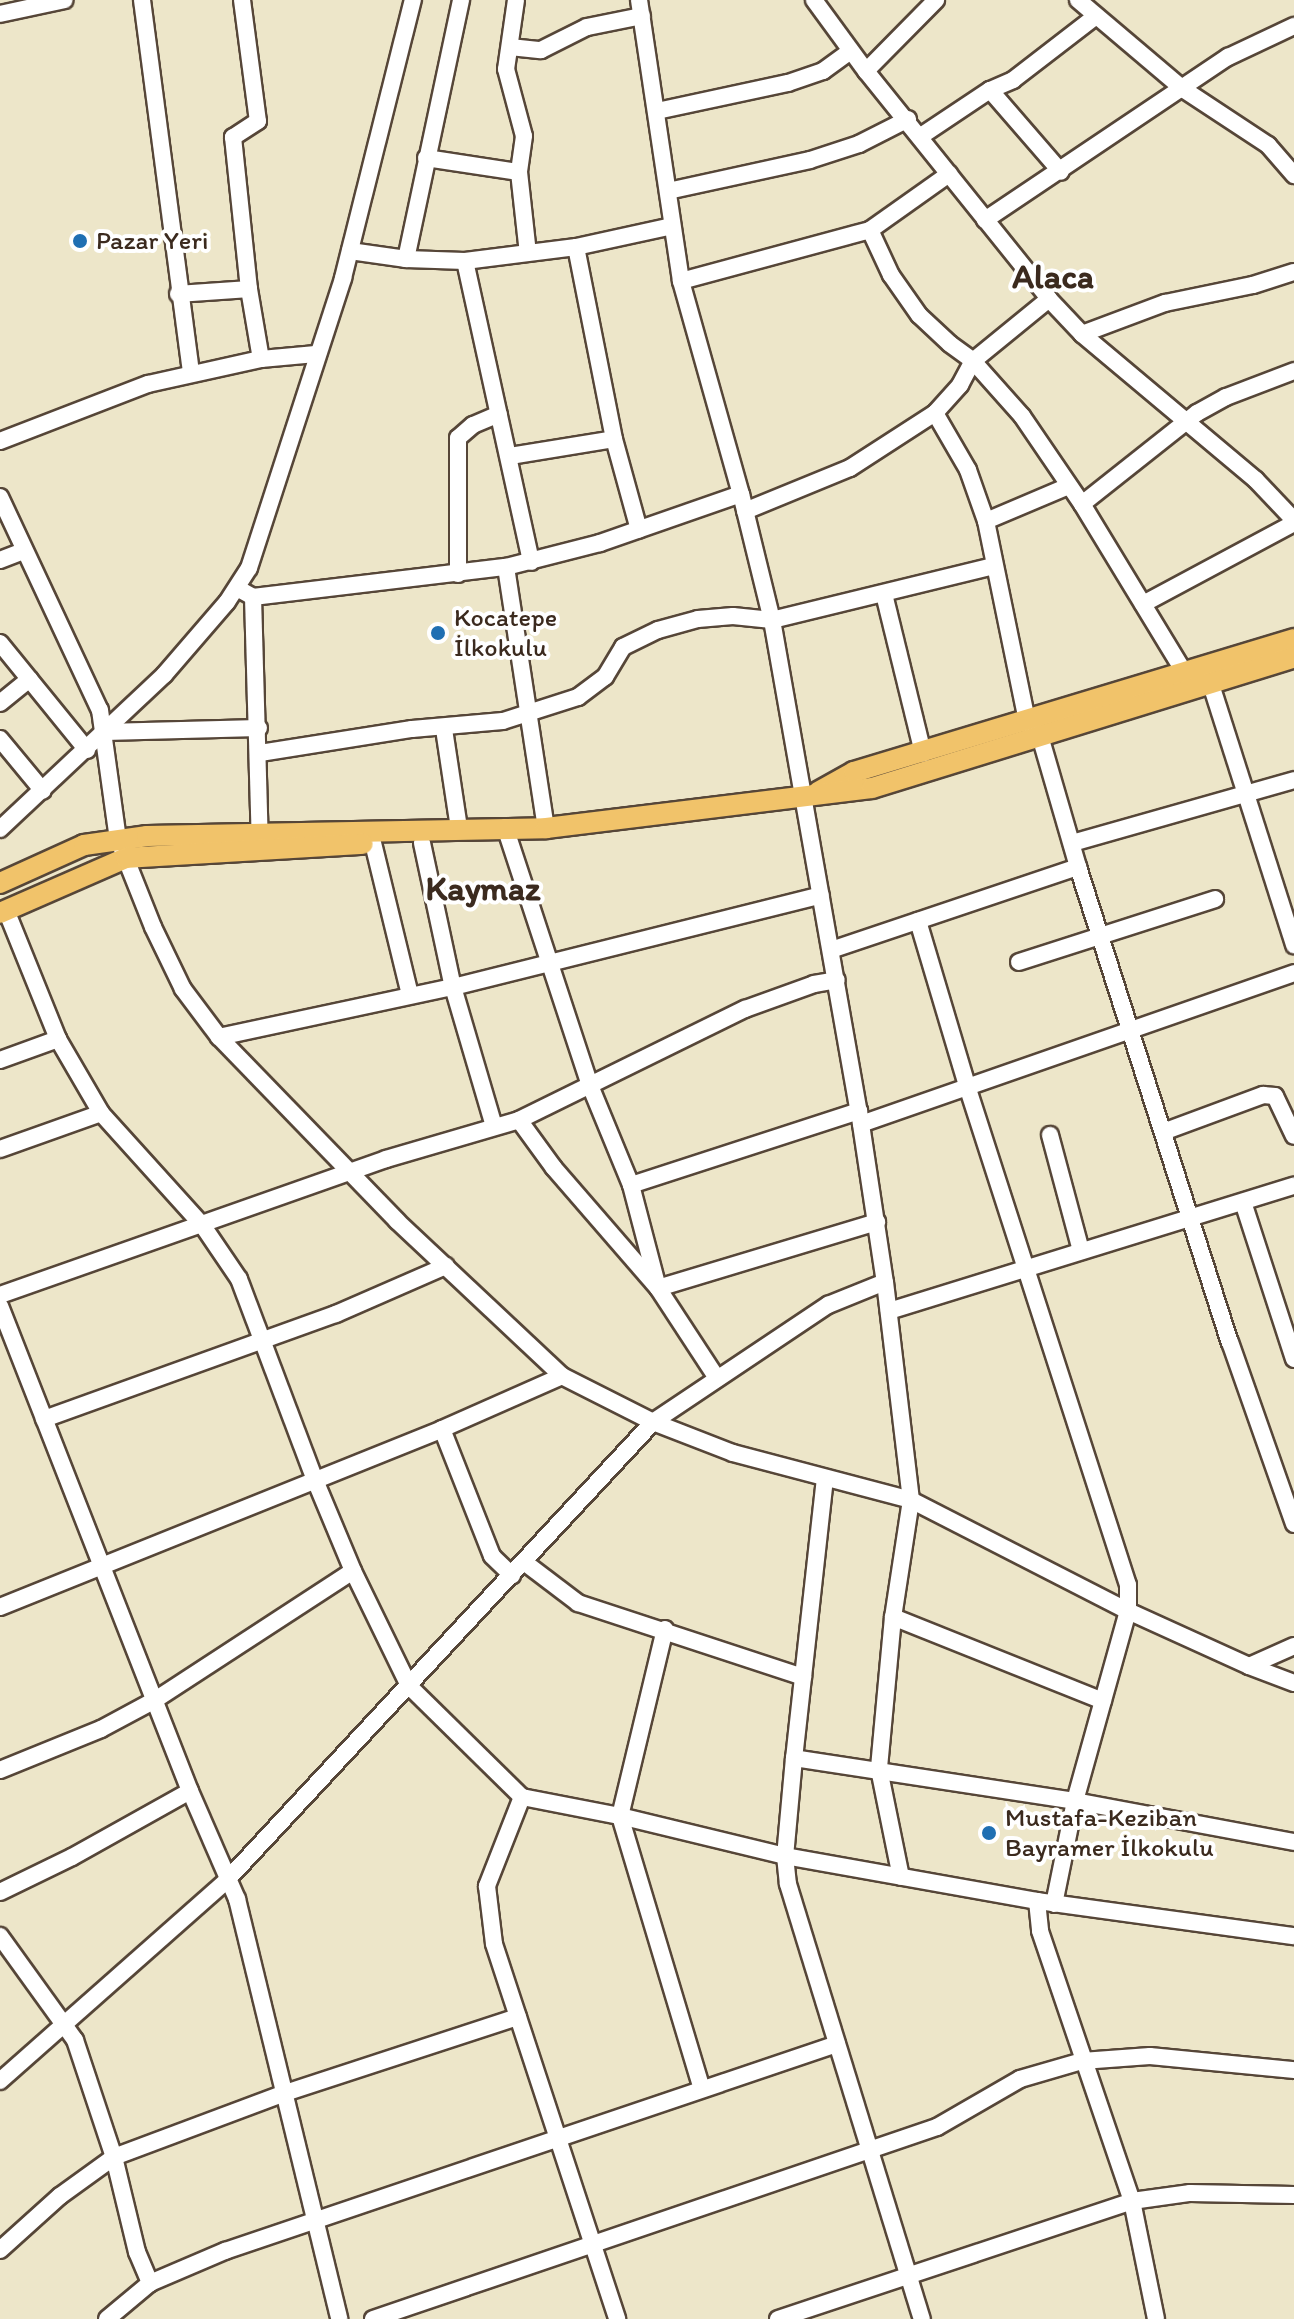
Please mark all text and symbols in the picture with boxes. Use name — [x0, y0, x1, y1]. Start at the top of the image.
place label: Pazar Yeri — [96, 225, 208, 257]
marker: Pazar Yeri — [71, 232, 89, 250]
district label: Alaca — [1012, 257, 1094, 297]
place label: Kocatepe İlkokulu — [454, 602, 557, 664]
marker: Kocatepe İlkokulu — [429, 624, 447, 642]
district label: Kaymaz — [426, 869, 540, 909]
place label: Mustafa-Keziban Bayramer İlkokulu — [1005, 1802, 1214, 1864]
marker: Mustafa-Keziban Bayramer İlkokulu — [980, 1824, 998, 1842]

